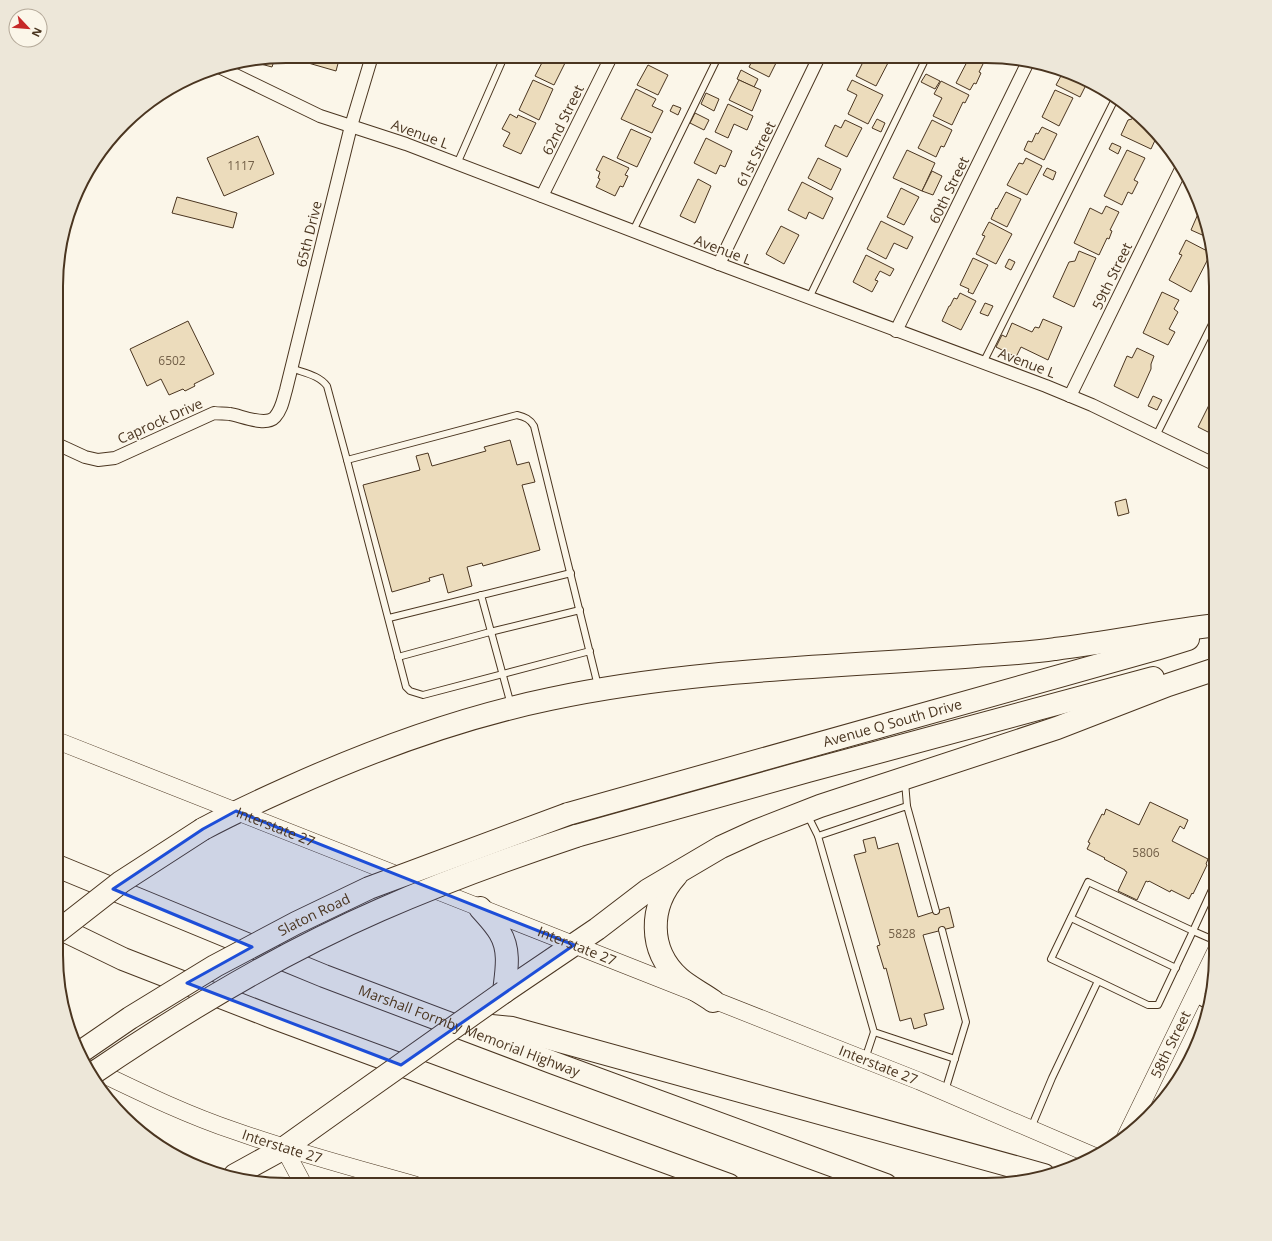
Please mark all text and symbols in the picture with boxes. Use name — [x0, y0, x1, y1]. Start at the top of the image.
north arrow — [8, 8, 48, 48]
text: N — [29, 25, 46, 40]
street label: 62nd Street — [537, 82, 588, 158]
street label: Avenue L — [389, 114, 451, 153]
street label: 61st Street — [732, 118, 780, 190]
street label: 60th Street — [924, 153, 973, 226]
house number: 1117 — [227, 157, 255, 174]
street label: 65th Drive — [291, 199, 326, 269]
street label: Avenue L — [692, 230, 754, 269]
street label: 59th Street — [1087, 239, 1136, 312]
street label: Avenue L — [996, 343, 1058, 382]
house number: 6502 — [158, 352, 186, 369]
street label: Caprock Drive — [114, 393, 205, 448]
street label: Avenue Q South Drive — [821, 694, 964, 751]
street label: Interstate 27 — [234, 802, 318, 851]
house number: 5806 — [1132, 844, 1160, 861]
street label: Slaton Road — [274, 889, 353, 940]
street label: Interstate 27 — [535, 921, 619, 970]
house number: 5828 — [888, 925, 916, 942]
street label: Marshall Formby Memorial Highway — [356, 980, 584, 1081]
street label: 58th Street — [1146, 1008, 1194, 1081]
street label: Interstate 27 — [836, 1040, 921, 1089]
street label: Interstate 27 — [240, 1124, 325, 1167]

